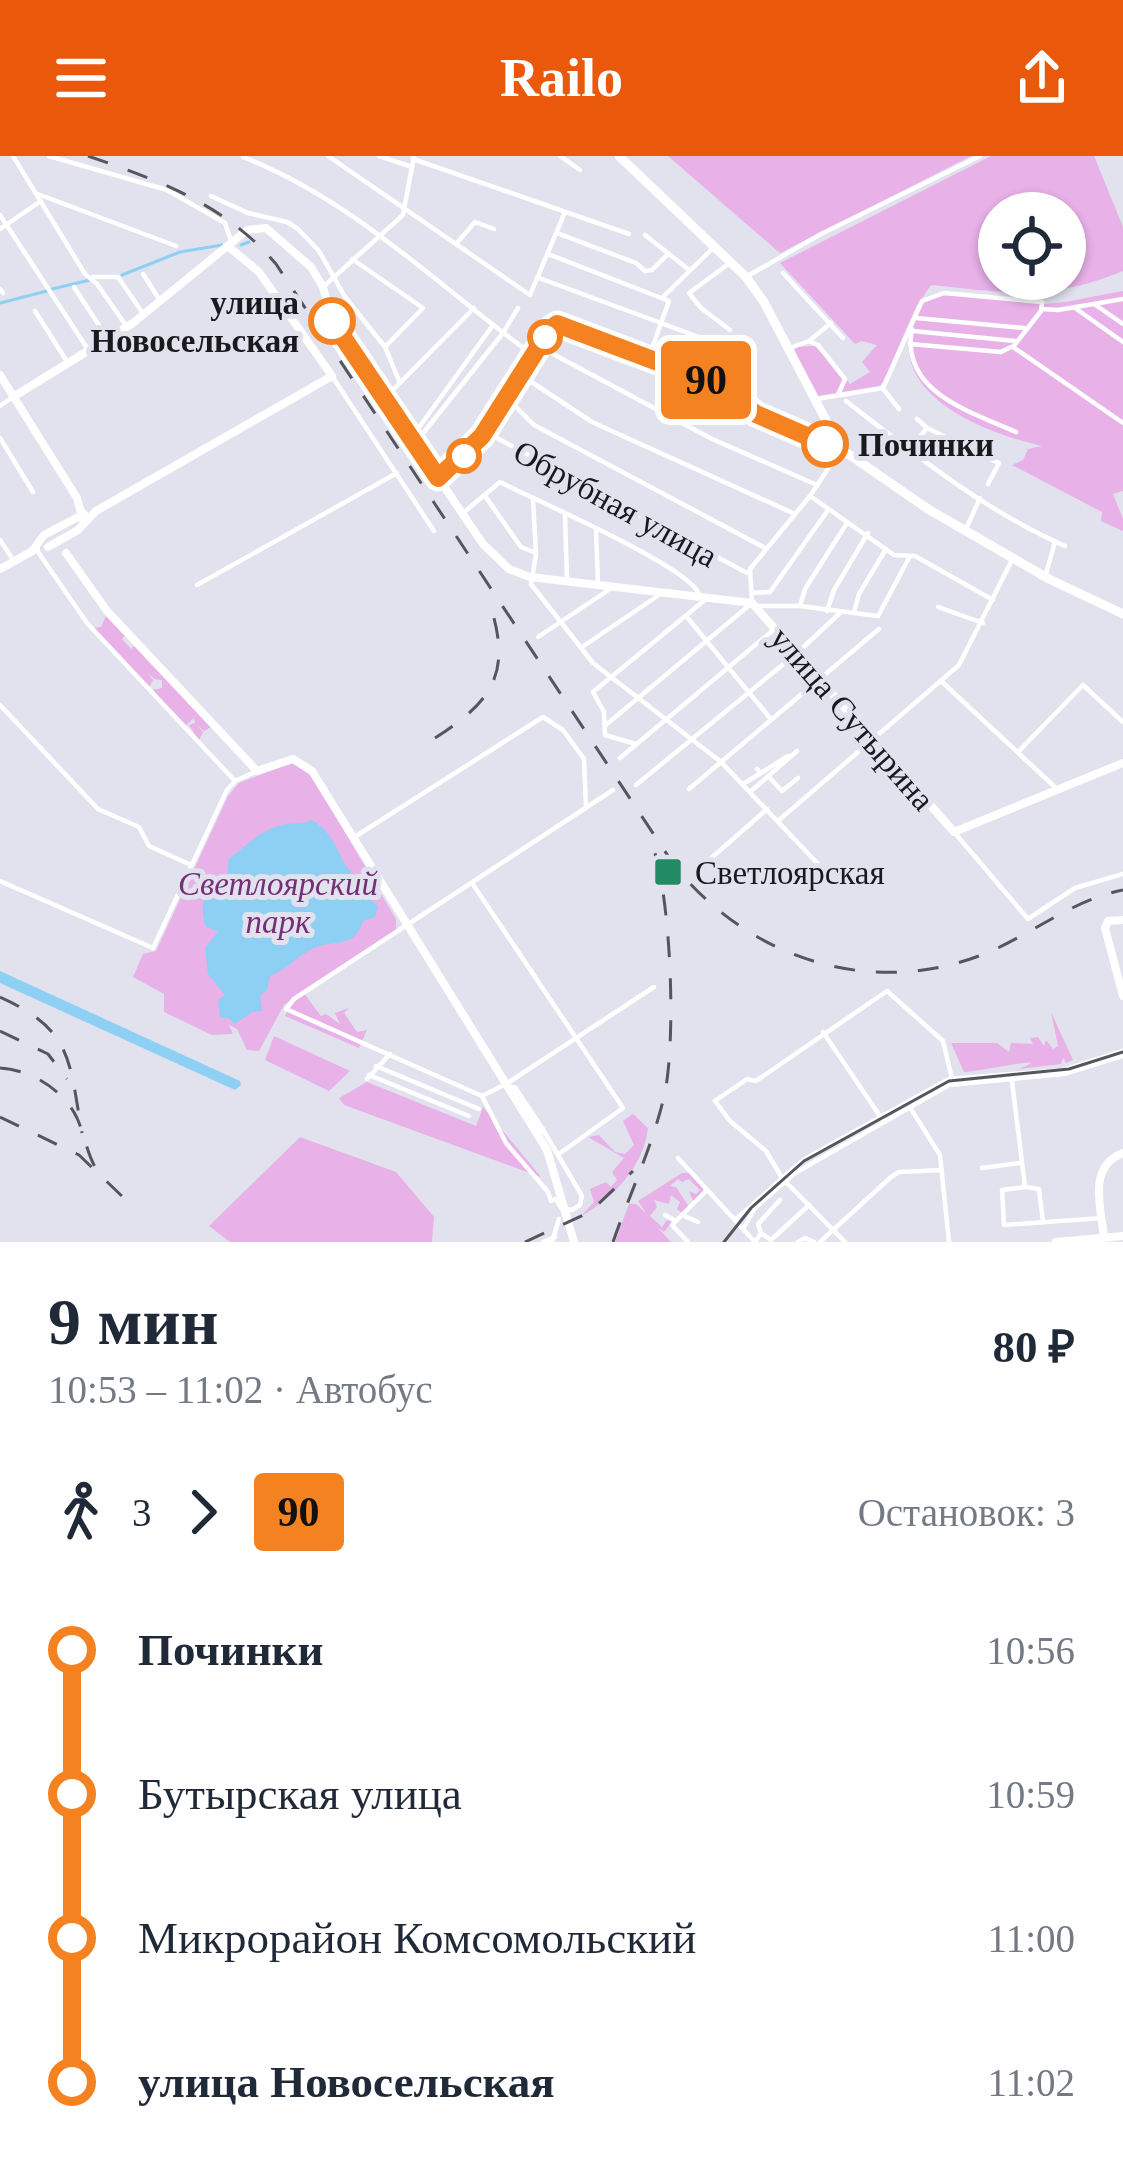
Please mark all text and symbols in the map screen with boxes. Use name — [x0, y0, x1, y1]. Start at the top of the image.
icon: menu — [48, 45, 114, 111]
icon: share — [1009, 45, 1075, 111]
text: Railo — [500, 48, 623, 108]
map controls — [978, 192, 1086, 300]
button: locate — [978, 192, 1086, 300]
place label: улица Новосельская — [90, 285, 299, 359]
marker: улица Новосельская — [310, 299, 354, 343]
unlabelled marker — [529, 321, 561, 353]
line badge: 90 — [652, 341, 760, 419]
text: 90 — [685, 357, 727, 403]
marker: Починки — [803, 422, 847, 466]
place label: Починки — [858, 427, 994, 463]
street label: Обрубная улица — [508, 433, 724, 575]
unlabelled marker — [448, 440, 480, 472]
street label: улица Сутырина — [763, 620, 942, 818]
place label: Светлоярская — [695, 855, 885, 891]
marker: Светлоярская — [652, 856, 684, 888]
park label: Светлоярский парк — [178, 866, 379, 940]
text: 9 мин — [48, 1285, 219, 1358]
text: 80 ₽ — [993, 1322, 1075, 1372]
text: 10:53 – 11:02 · Автобус — [48, 1368, 433, 1411]
icon: walk — [48, 1479, 114, 1545]
icon: forward — [170, 1479, 236, 1545]
text: 90 — [278, 1489, 320, 1535]
text: 3 — [132, 1491, 152, 1534]
text: Остановок: 3 — [858, 1491, 1075, 1534]
text: Починки — [138, 1625, 323, 1675]
text: 10:56 — [986, 1629, 1075, 1672]
text: Бутырская улица — [138, 1769, 462, 1819]
text: 10:59 — [986, 1773, 1075, 1816]
text: Микрорайон Комсомольский — [138, 1913, 696, 1963]
text: 11:00 — [988, 1917, 1075, 1960]
text: улица Новосельская — [138, 2057, 555, 2107]
text: 11:02 — [988, 2061, 1075, 2104]

